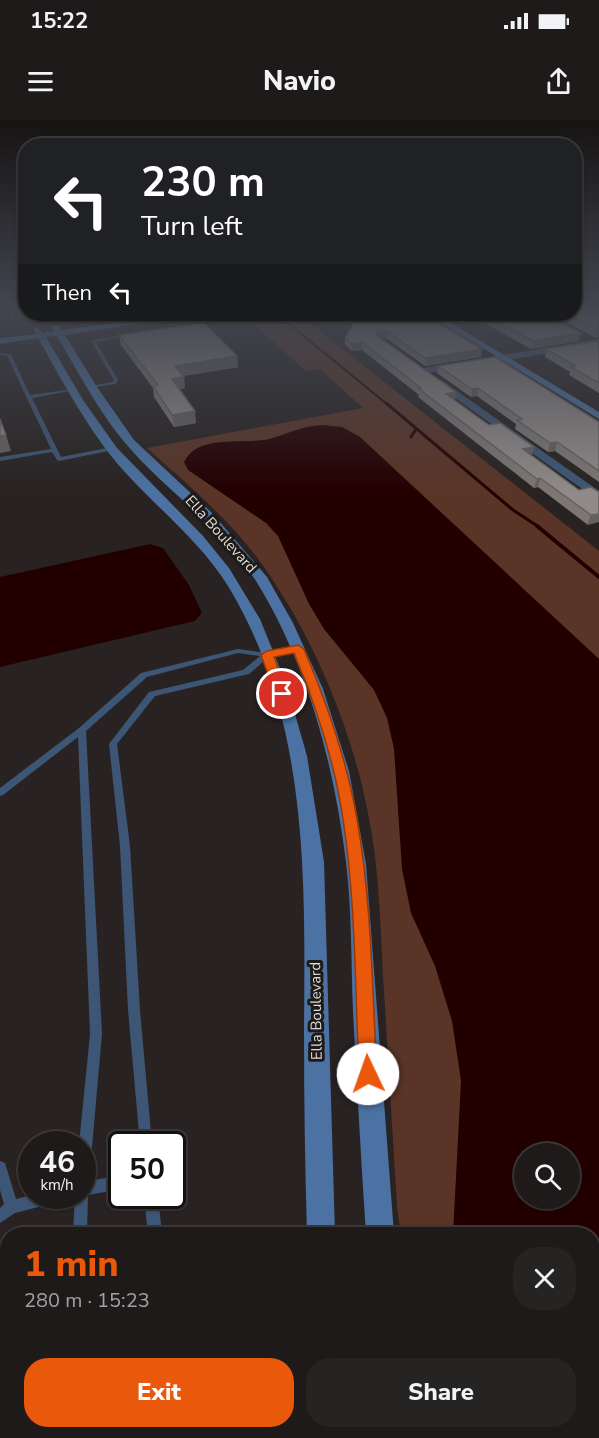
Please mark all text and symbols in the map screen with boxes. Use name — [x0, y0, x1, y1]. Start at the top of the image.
text: 15:22 — [30, 6, 88, 36]
text: Navio — [263, 63, 336, 100]
icon: menu — [24, 65, 57, 98]
icon: share — [542, 65, 575, 98]
text: 230 m — [141, 154, 265, 211]
icon: left — [42, 162, 120, 240]
text: Turn left — [141, 208, 242, 245]
icon: left — [104, 276, 137, 309]
text: Then — [42, 278, 92, 308]
street label: Ella Boulevard — [181, 491, 261, 577]
pin — [256, 668, 307, 719]
icon: arrive — [265, 677, 298, 710]
street label: Ella Boulevard — [305, 962, 327, 1060]
position arrow — [336, 1042, 400, 1106]
speed limit sign: 50 — [108, 1131, 186, 1209]
text: 46 — [39, 1142, 75, 1183]
map controls — [514, 1143, 580, 1209]
button: search — [514, 1143, 580, 1209]
text: km/h — [40, 1175, 74, 1195]
text: 1 min — [24, 1240, 119, 1289]
button: close — [513, 1247, 576, 1310]
text: 280 m · 15:23 — [24, 1287, 150, 1314]
button: Exit — [24, 1358, 294, 1427]
button: Share — [306, 1358, 576, 1427]

